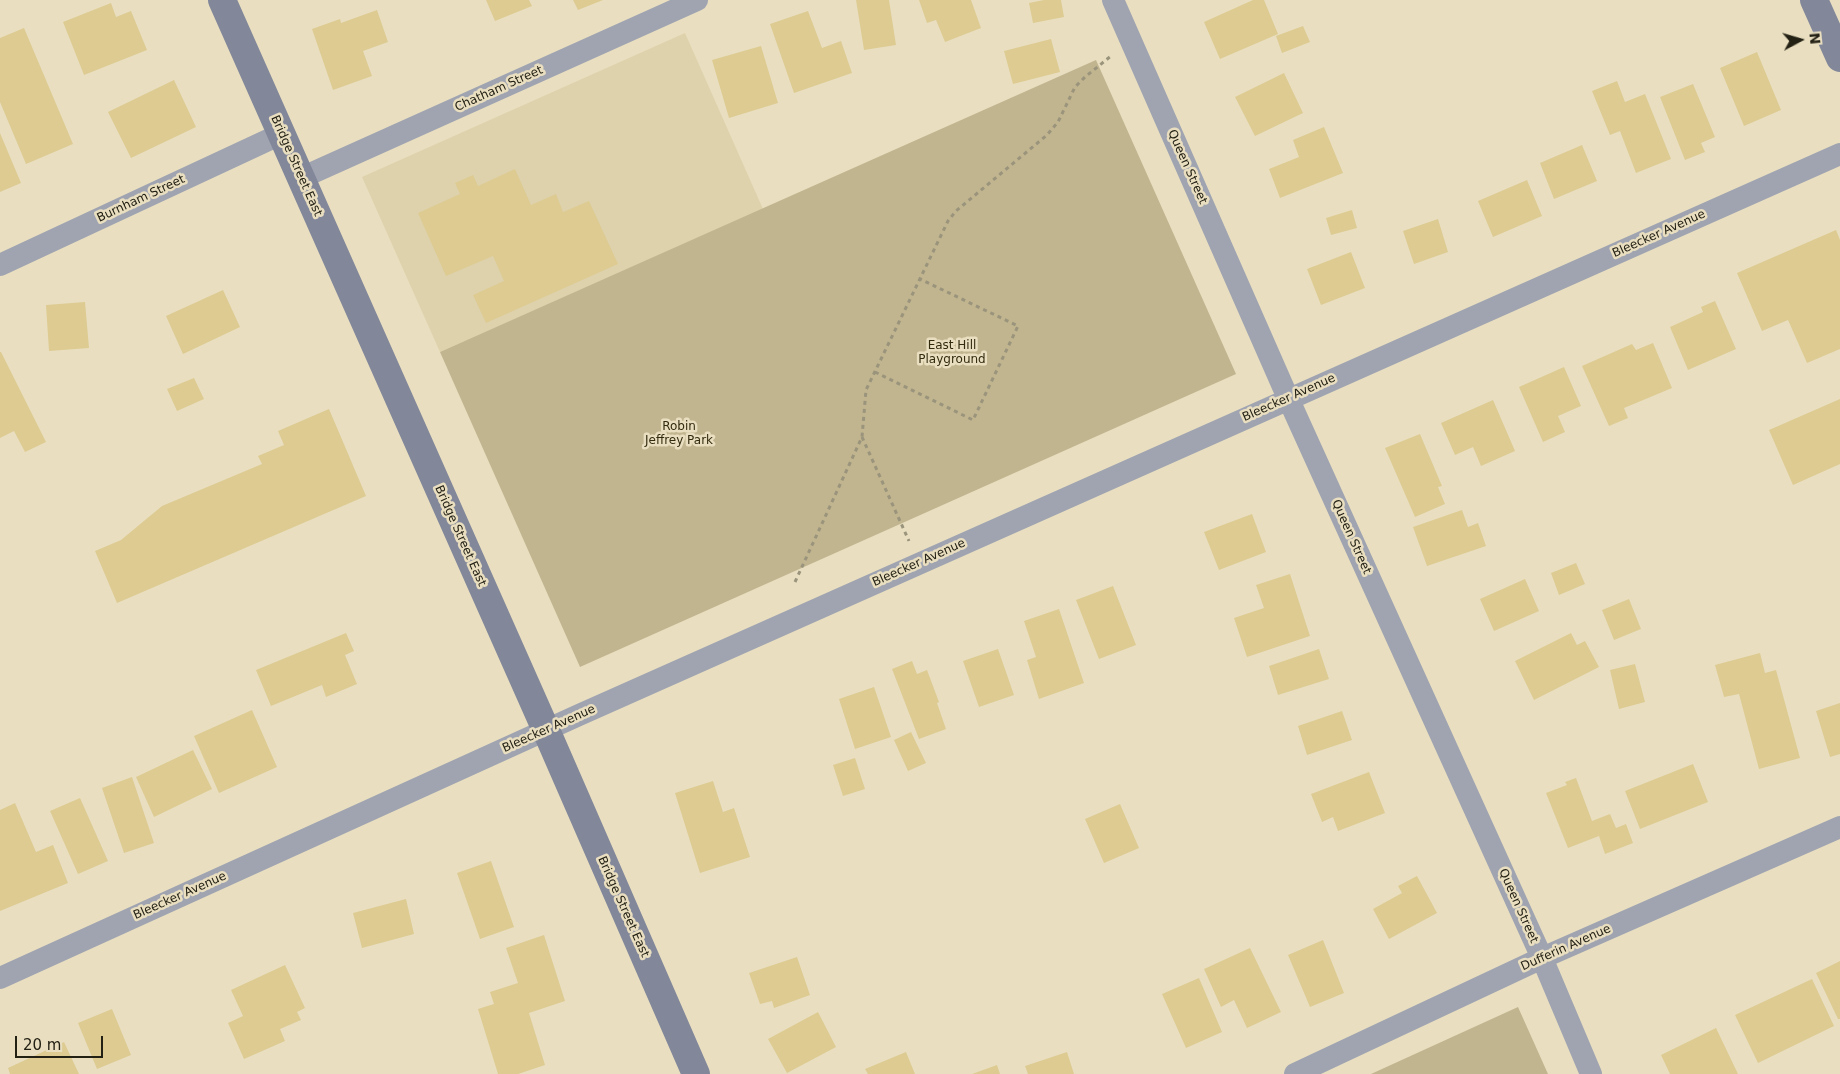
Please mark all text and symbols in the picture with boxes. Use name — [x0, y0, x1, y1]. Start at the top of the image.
north arrow — [1775, 15, 1825, 65]
text: N — [1806, 32, 1823, 45]
street label: Chatham Street — [453, 63, 545, 115]
street label: Bridge Street East — [267, 113, 325, 219]
street label: Queen Street — [1164, 128, 1210, 206]
street label: Burnham Street — [95, 172, 187, 226]
street label: Bleecker Avenue — [1610, 207, 1708, 261]
park label: East Hill Playground — [918, 339, 986, 367]
street label: Bleecker Avenue — [1240, 371, 1338, 425]
park label: Robin Jeffrey Park — [645, 420, 713, 448]
street label: Bridge Street East — [431, 483, 489, 589]
street label: Queen Street — [1328, 498, 1374, 576]
street label: Bleecker Avenue — [870, 536, 968, 590]
street label: Bleecker Avenue — [500, 702, 598, 756]
street label: Bridge Street East — [594, 854, 652, 960]
street label: Queen Street — [1495, 867, 1541, 945]
street label: Bleecker Avenue — [131, 869, 229, 923]
street label: Dufferin Avenue — [1519, 922, 1613, 974]
scale bar — [18, 1026, 105, 1058]
text: 20 m — [23, 1036, 61, 1054]

